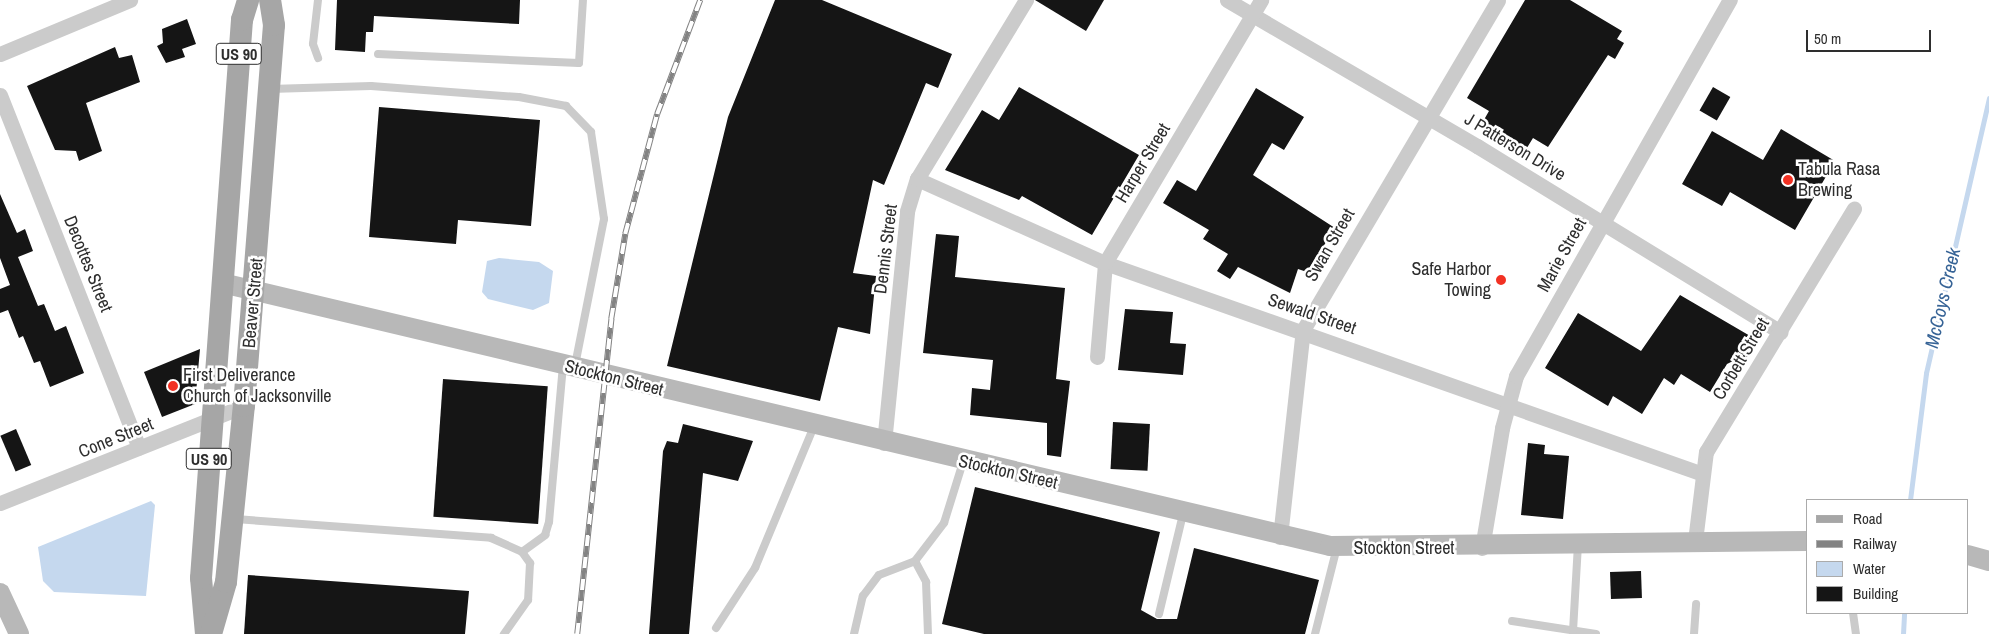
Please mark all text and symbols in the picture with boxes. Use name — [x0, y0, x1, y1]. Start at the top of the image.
scale bar — [1809, 20, 1934, 52]
text: 50 m — [1814, 28, 1841, 49]
road number: US 90 — [215, 41, 263, 68]
street label: J Patterson Drive — [1461, 108, 1569, 186]
street label: Harper Street — [1111, 119, 1175, 207]
place label: Tabula Rasa Brewing — [1798, 159, 1880, 202]
marker: Tabula Rasa Brewing — [1782, 174, 1794, 186]
street label: Dennis Street — [870, 203, 902, 295]
street label: Swan Street — [1301, 205, 1359, 285]
street label: Decottes Street — [59, 213, 117, 315]
street label: Marie Street — [1533, 214, 1591, 296]
water label: McCoys Creek — [1920, 246, 1966, 350]
street label: Beaver Street — [238, 257, 268, 349]
place label: Safe Harbor Towing — [1411, 259, 1491, 302]
marker: Safe Harbor Towing — [1495, 274, 1507, 286]
street label: Sewald Street — [1265, 289, 1359, 339]
street label: Corbett Street — [1708, 314, 1774, 404]
street label: Stockton Street — [562, 355, 666, 401]
place label: First Deliverance Church of Jacksonville — [183, 365, 331, 408]
marker: First Deliverance Church of Jacksonville — [167, 380, 179, 392]
street label: Cone Street — [75, 413, 157, 463]
road number: US 90 — [185, 446, 233, 472]
street label: Stockton Street — [956, 450, 1060, 494]
legend — [1806, 499, 1969, 614]
text: Road — [1853, 508, 1882, 529]
text: Railway — [1853, 533, 1897, 554]
street label: Stockton Street — [1354, 537, 1454, 559]
text: Water — [1853, 558, 1885, 579]
text: Building — [1853, 583, 1898, 604]

